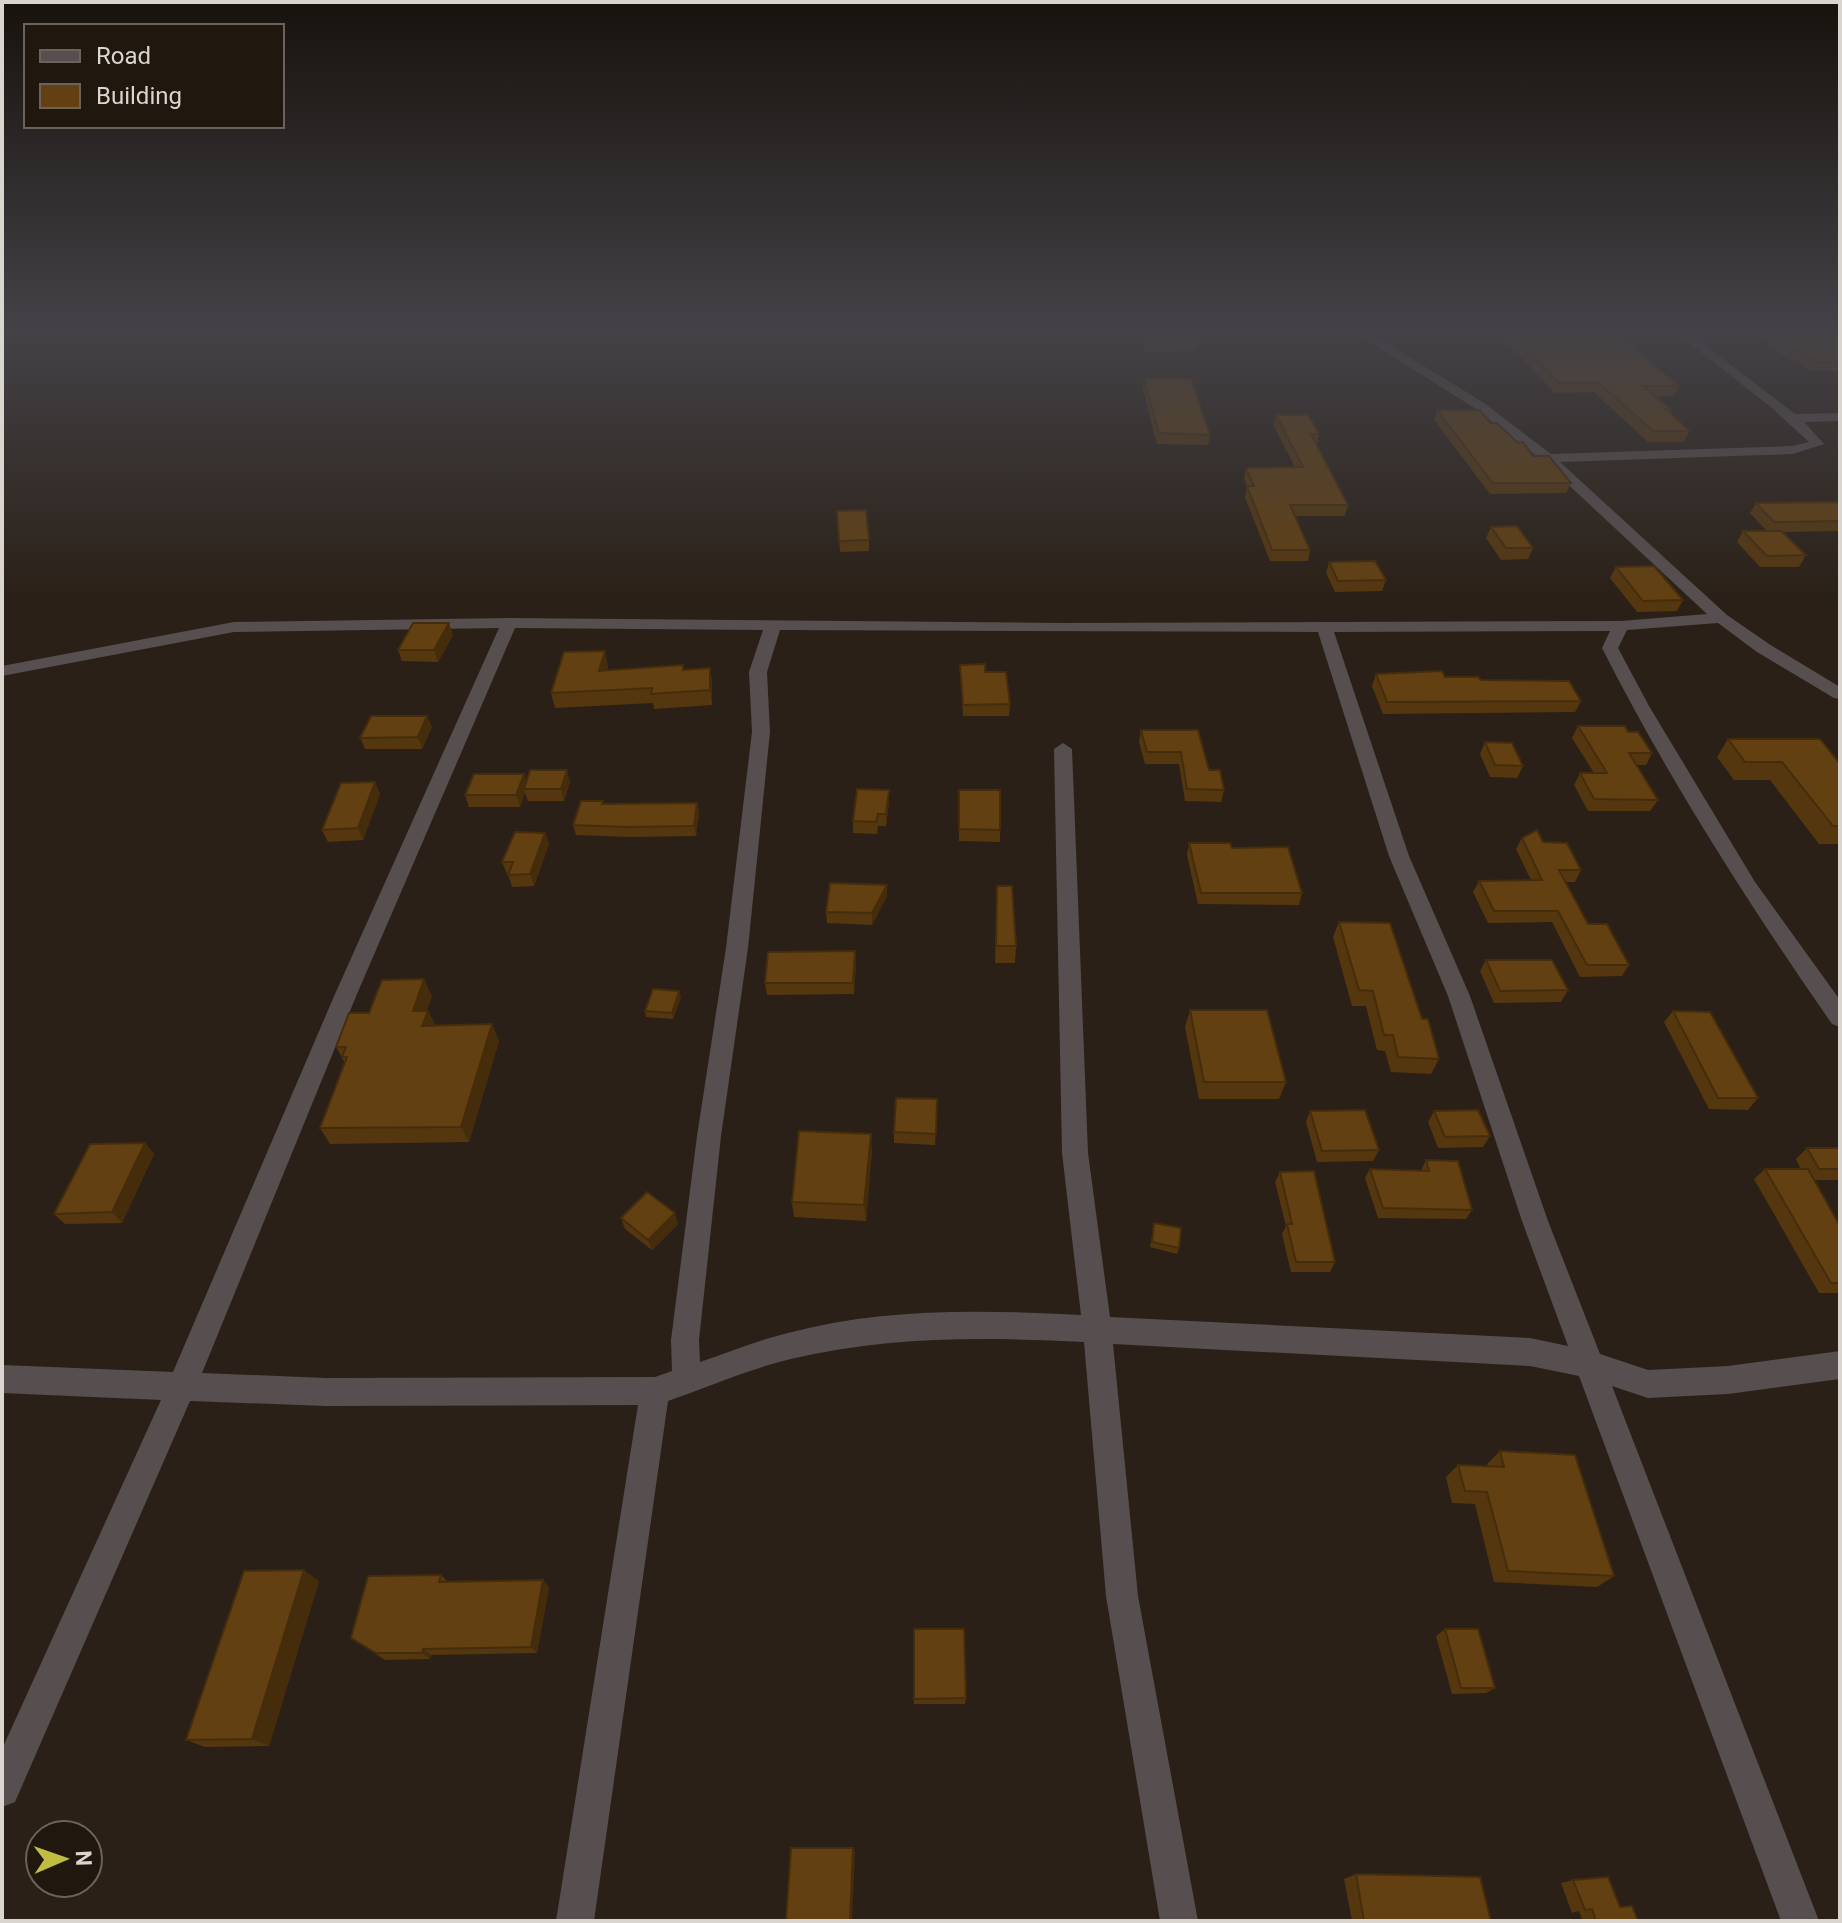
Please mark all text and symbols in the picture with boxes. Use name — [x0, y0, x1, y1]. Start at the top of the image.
legend — [24, 24, 284, 128]
text: Road — [96, 42, 151, 70]
text: Building — [96, 82, 182, 110]
north arrow — [24, 1819, 104, 1899]
text: N — [71, 1850, 96, 1867]

